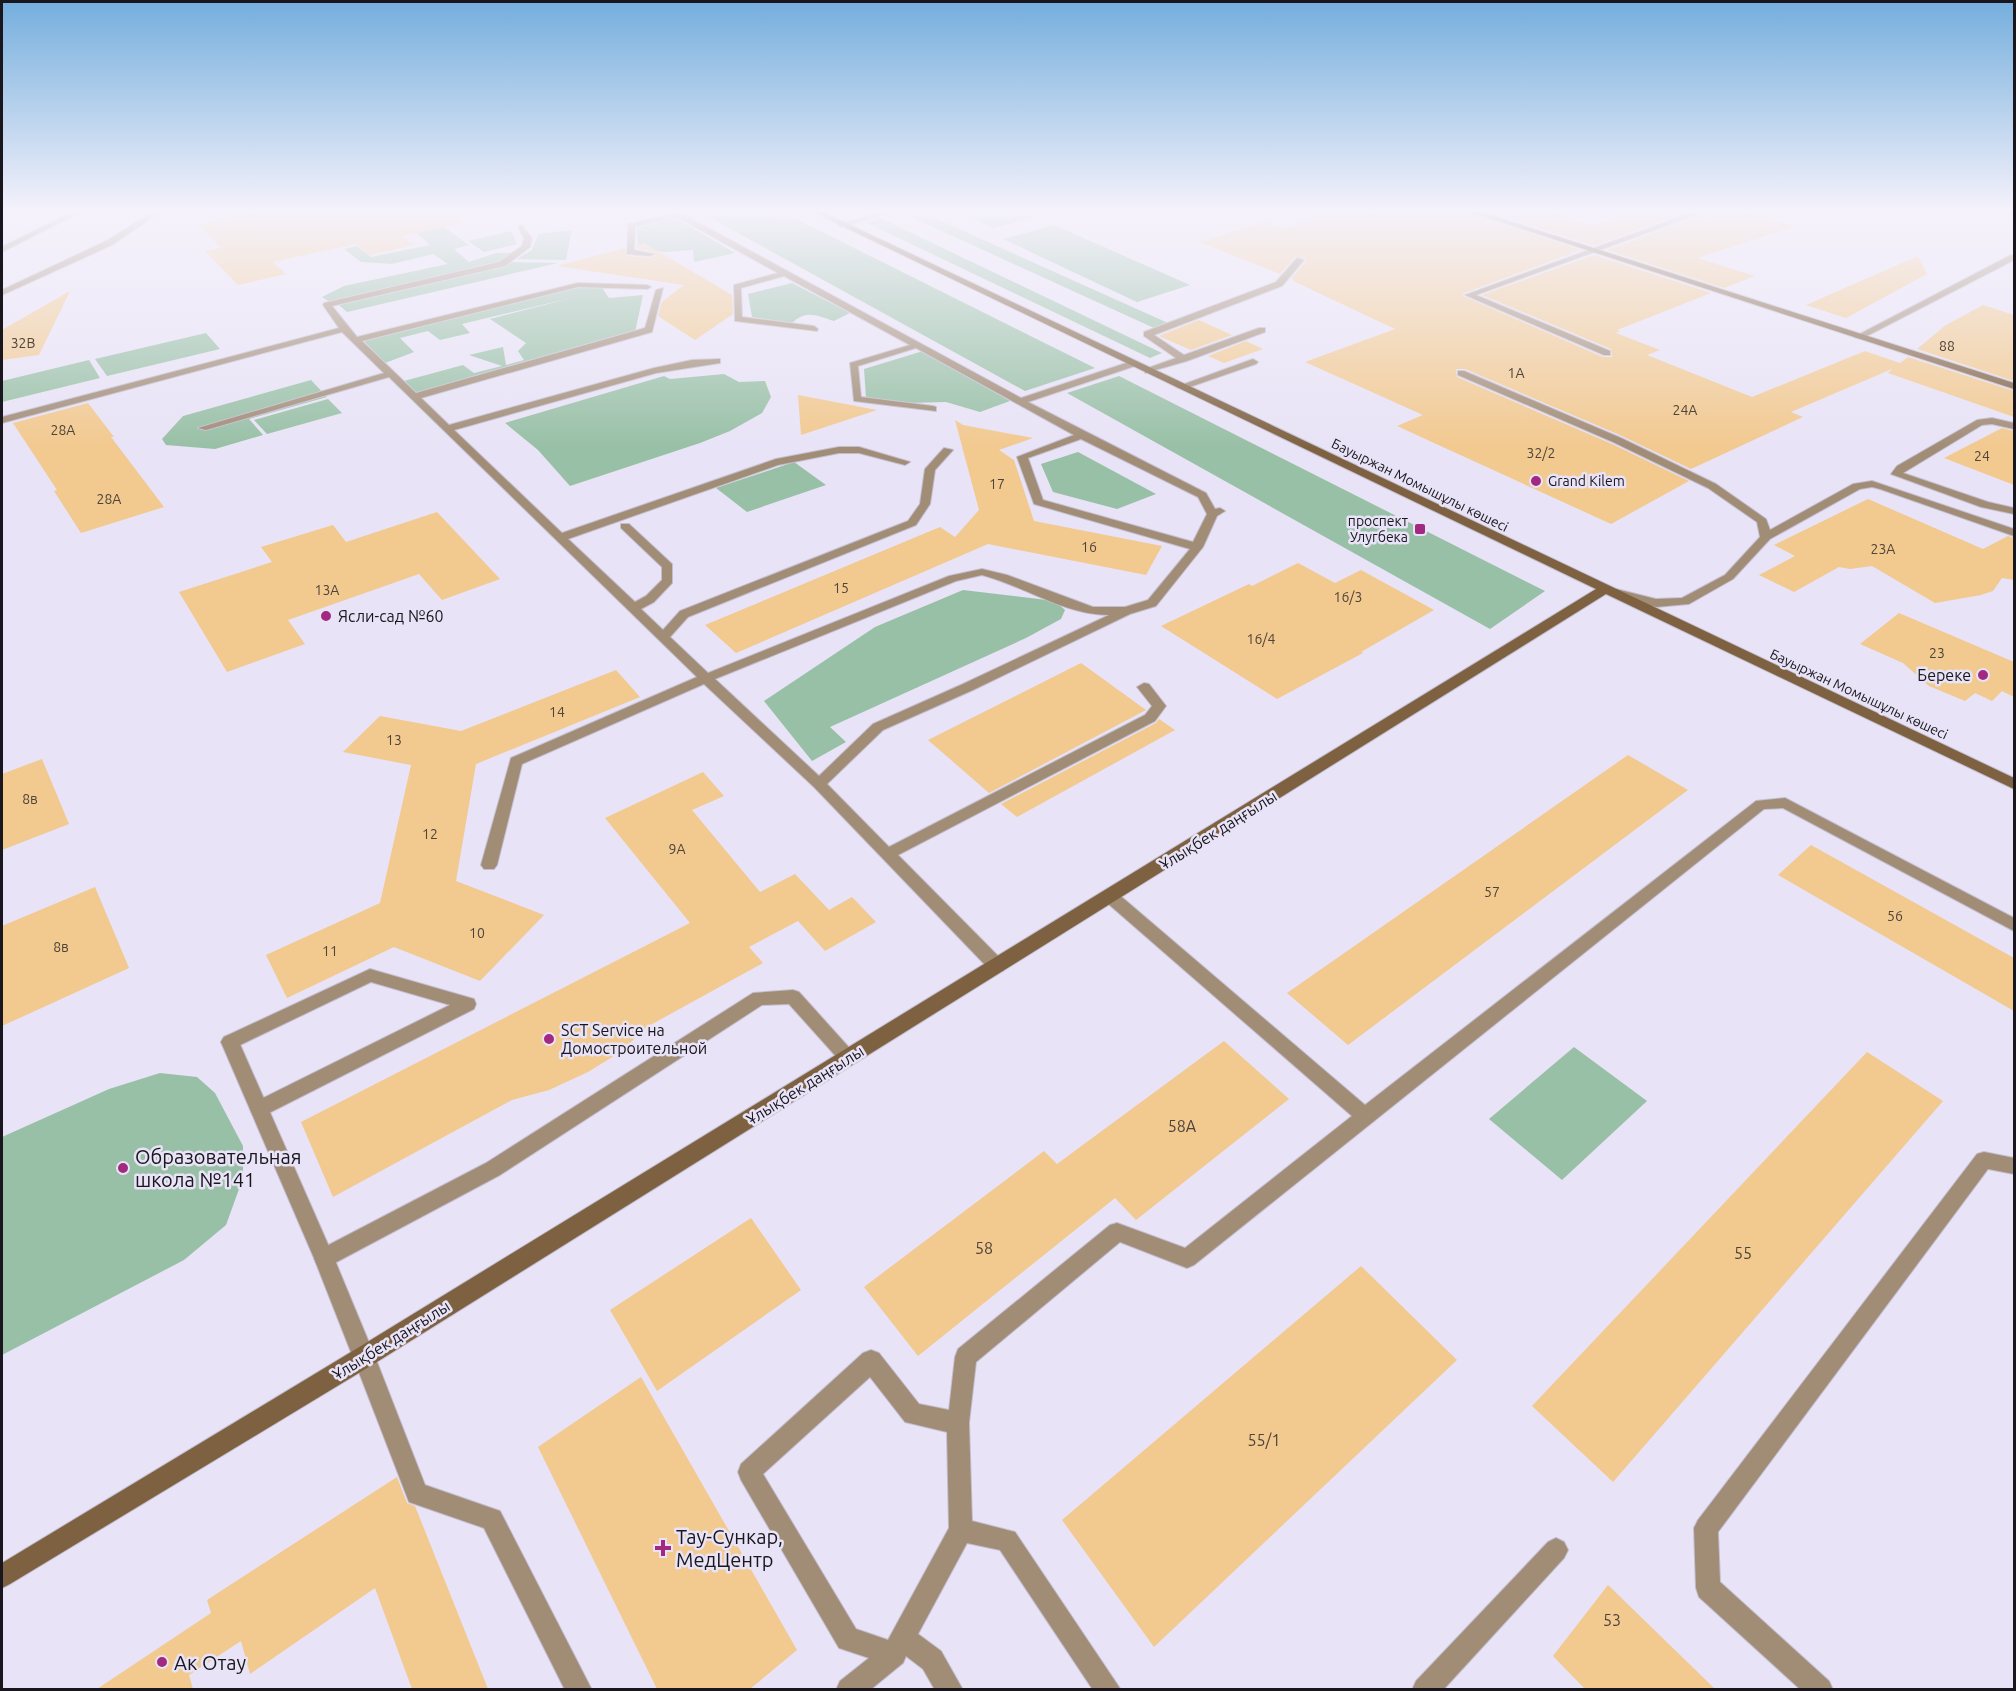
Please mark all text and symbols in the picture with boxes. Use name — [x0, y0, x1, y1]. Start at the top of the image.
house number: 32В — [11, 335, 35, 351]
house number: 88 — [1939, 338, 1955, 354]
house number: 1А — [1508, 365, 1525, 381]
house number: 24А — [1673, 402, 1697, 418]
house number: 28А — [51, 422, 75, 438]
street label: Бауыржан Момышұлы көшесі — [1329, 435, 1511, 535]
house number: 32/2 — [1527, 445, 1555, 461]
house number: 24 — [1974, 448, 1990, 464]
place label: Grand Kilem — [1548, 473, 1625, 489]
marker: Grand Kilem — [1529, 474, 1543, 488]
house number: 17 — [989, 476, 1005, 492]
house number: 28А — [97, 491, 121, 507]
place label: проспект Улугбека — [1348, 513, 1408, 545]
marker: проспект Улугбека — [1413, 522, 1427, 536]
house number: 16 — [1081, 539, 1097, 555]
house number: 23А — [1871, 541, 1895, 557]
house number: 15 — [833, 580, 849, 596]
house number: 13А — [315, 582, 339, 598]
house number: 16/3 — [1334, 589, 1362, 605]
place label: Ясли-сад №60 — [338, 607, 444, 625]
marker: Ясли-сад №60 — [319, 609, 333, 623]
house number: 16/4 — [1247, 631, 1276, 647]
house number: 23 — [1929, 645, 1945, 661]
street label: Бауыржан Момышұлы көшесі — [1767, 646, 1951, 742]
place label: Береке — [1917, 666, 1971, 684]
marker: Береке — [1976, 668, 1990, 682]
house number: 14 — [549, 704, 565, 720]
house number: 13 — [386, 732, 402, 748]
street label: Ұлықбек даңғылы — [1156, 787, 1280, 873]
house number: 8в — [22, 791, 38, 807]
house number: 12 — [422, 826, 438, 842]
house number: 9А — [669, 841, 686, 857]
house number: 57 — [1484, 884, 1500, 900]
house number: 56 — [1887, 908, 1903, 924]
house number: 10 — [469, 925, 485, 941]
house number: 8в — [53, 939, 69, 955]
house number: 11 — [322, 943, 338, 959]
place label: SCT Service на Домостроительной — [561, 1021, 707, 1057]
marker: SCT Service на Домостроительной — [542, 1032, 556, 1046]
street label: Ұлықбек даңғылы — [743, 1042, 867, 1128]
house number: 58А — [1168, 1117, 1197, 1135]
place label: Образовательная школа №141 — [135, 1145, 302, 1191]
marker: Образовательная школа №141 — [116, 1161, 130, 1175]
house number: 58 — [975, 1239, 993, 1257]
house number: 55 — [1734, 1244, 1752, 1262]
street label: Ұлықбек даңғылы — [329, 1297, 453, 1383]
house number: 55/1 — [1248, 1431, 1280, 1449]
place label: Тау-Сункар, МедЦентр — [676, 1525, 783, 1571]
marker: Тау-Сункар, МедЦентр — [654, 1539, 672, 1557]
house number: 53 — [1603, 1611, 1621, 1629]
place label: Ак Отау — [174, 1651, 247, 1674]
marker: Ак Отау — [155, 1655, 169, 1669]

